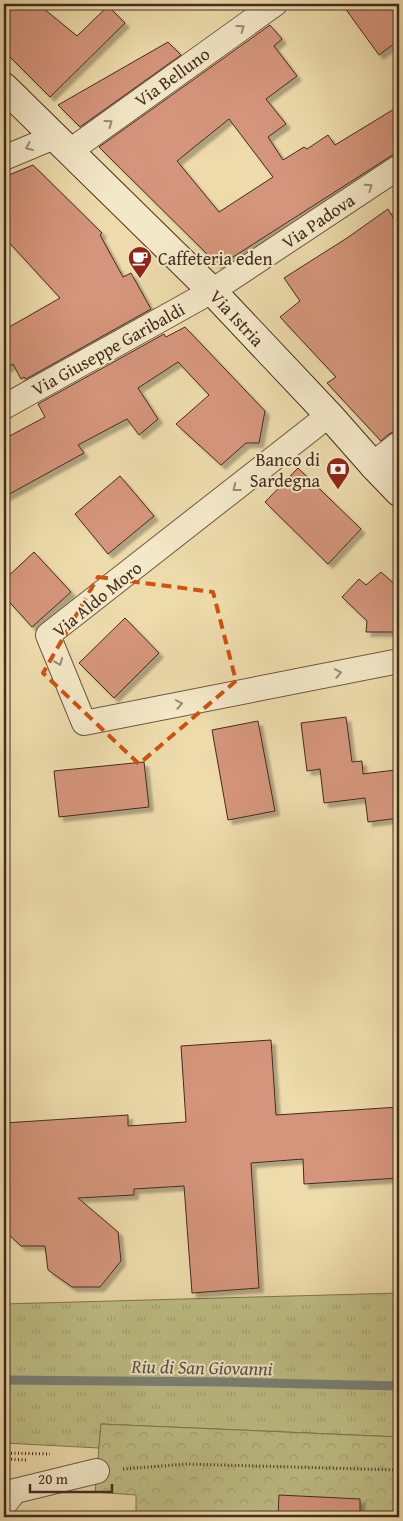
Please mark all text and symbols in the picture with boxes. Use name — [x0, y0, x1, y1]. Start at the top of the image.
one-way arrow — [235, 25, 245, 34]
street label: Via Belluno — [129, 40, 215, 114]
one-way arrow — [103, 120, 112, 128]
one-way arrow — [25, 141, 34, 151]
one-way arrow — [364, 183, 373, 193]
street label: Via Padova — [276, 186, 360, 255]
cafe icon: Caffeteria eden — [127, 245, 153, 279]
place label: Caffeteria eden — [158, 245, 273, 272]
street label: Via Istria — [203, 283, 271, 353]
street label: Via Giuseppe Garibaldi — [27, 296, 189, 402]
place label: Banco di Sardegna — [250, 446, 320, 494]
bank icon: Banco di Sardegna — [325, 456, 351, 490]
one-way arrow — [232, 483, 241, 492]
street label: Via Aldo Moro — [46, 554, 148, 644]
one-way arrow — [53, 658, 63, 666]
one-way arrow — [334, 669, 343, 679]
one-way arrow — [174, 700, 183, 710]
water label: Riu di San Giovanni — [130, 1352, 273, 1382]
scale bar — [30, 1461, 112, 1493]
text: 20 m — [38, 1468, 69, 1489]

